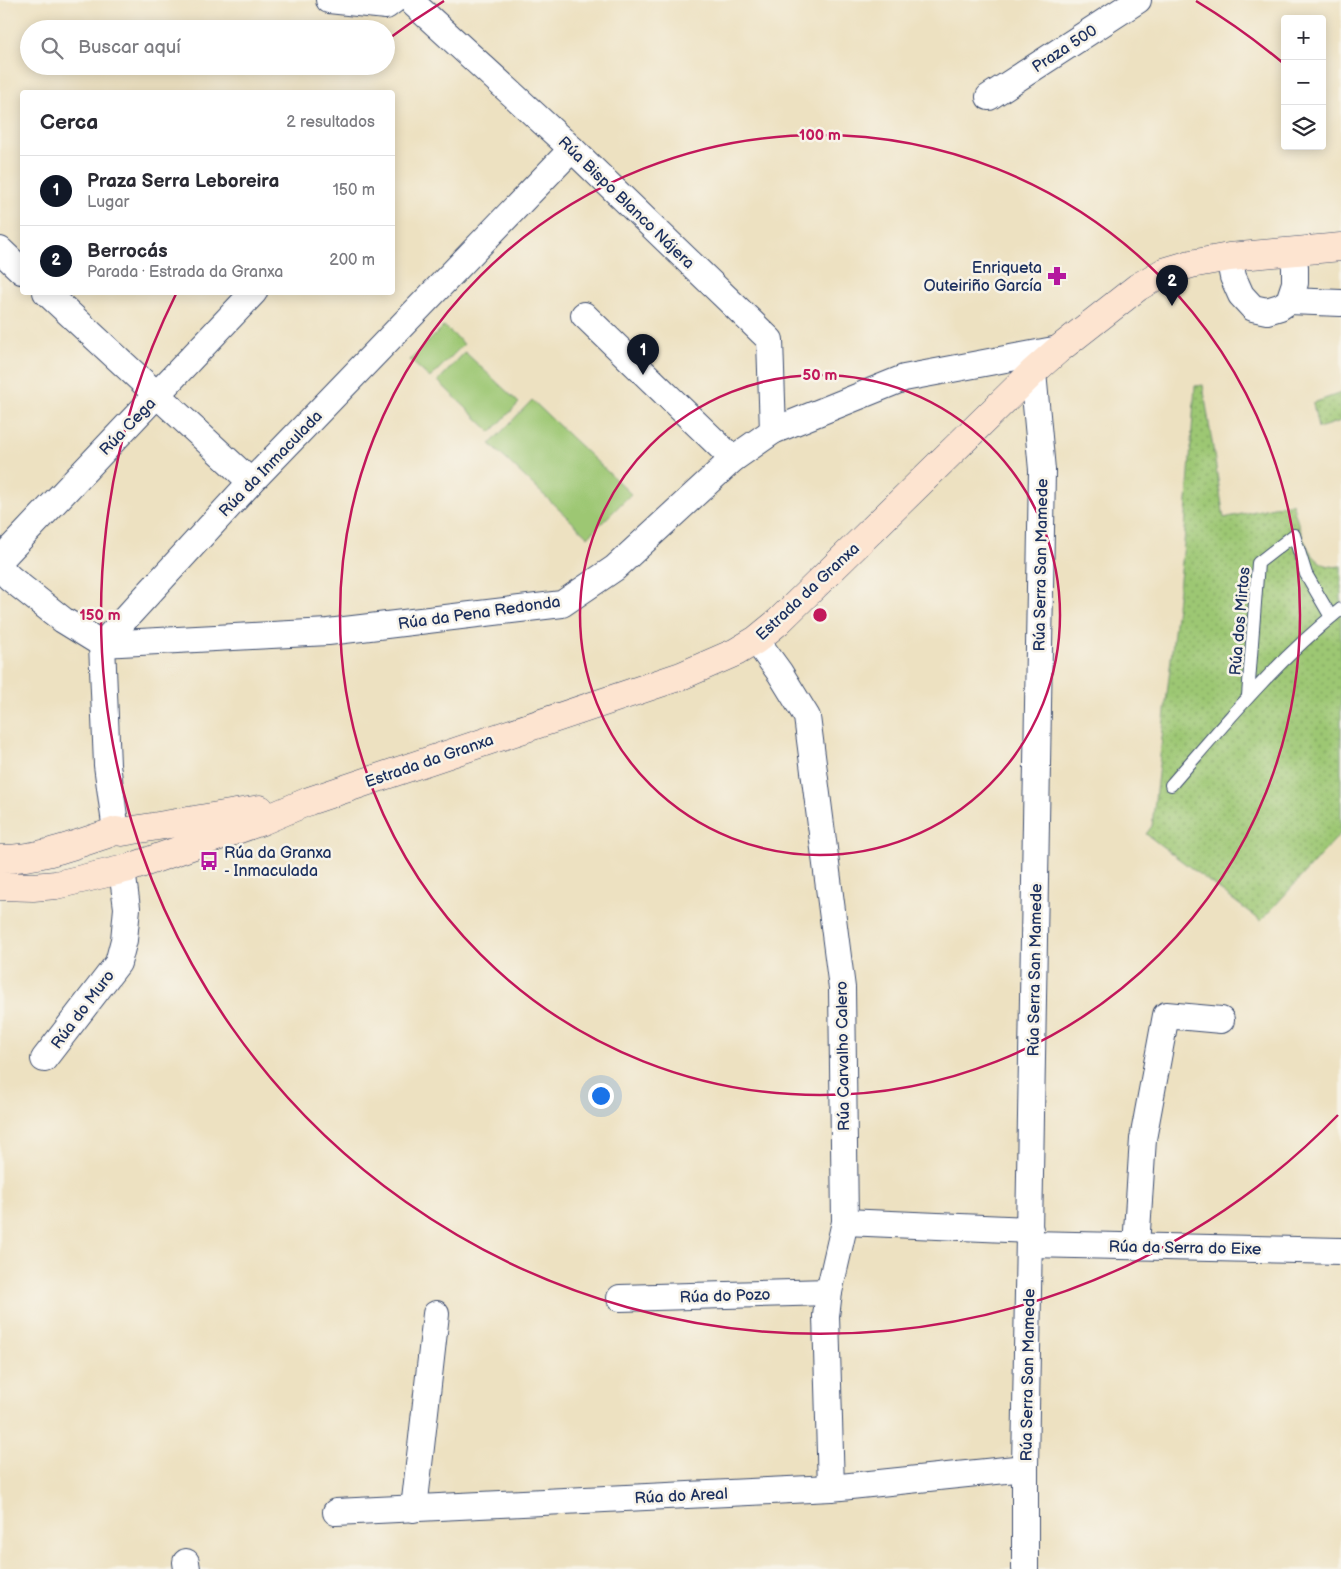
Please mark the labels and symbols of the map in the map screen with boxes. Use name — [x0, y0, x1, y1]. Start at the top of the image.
street label: Praza 500 — [1029, 21, 1101, 77]
text: 100 m — [799, 126, 841, 145]
street label: Rúa Bispo Blanco Nájera — [554, 133, 698, 273]
place label: Enriqueta Outeiriño García — [923, 259, 1042, 296]
pharmacy icon: Enriqueta Outeiriño García — [1046, 265, 1068, 287]
pin: 2 — [1156, 265, 1188, 306]
pin: 1 — [627, 334, 659, 375]
text: 50 m — [803, 366, 838, 385]
street label: Rúa Cega — [96, 394, 160, 460]
street label: Rúa da Inmaculada — [215, 407, 327, 521]
street label: Rúa Serra San Mamede — [1030, 478, 1053, 652]
street label: Estrada da Granxa — [752, 539, 864, 645]
street label: Rúa dos Mirtos — [1226, 566, 1255, 676]
street label: Rúa da Pena Redonda — [397, 593, 562, 634]
text: 150 m — [79, 606, 121, 625]
centre of rings — [811, 606, 829, 624]
street label: Estrada da Granxa — [363, 731, 496, 792]
place label: Rúa da Granxa - Inmaculada — [224, 844, 332, 881]
bus stop icon: Rúa da Granxa - Inmaculada — [198, 850, 220, 872]
street label: Rúa Serra San Mamede — [1024, 883, 1047, 1057]
street label: Rúa do Muro — [48, 967, 119, 1053]
street label: Rúa Carvalho Calero — [833, 981, 854, 1131]
your location — [588, 1083, 614, 1109]
street label: Rúa da Serra do Eixe — [1108, 1238, 1262, 1259]
street label: Rúa do Pozo — [679, 1285, 771, 1308]
street label: Rúa Serra San Mamede — [1017, 1288, 1040, 1462]
street label: Rúa do Areal — [634, 1485, 728, 1508]

